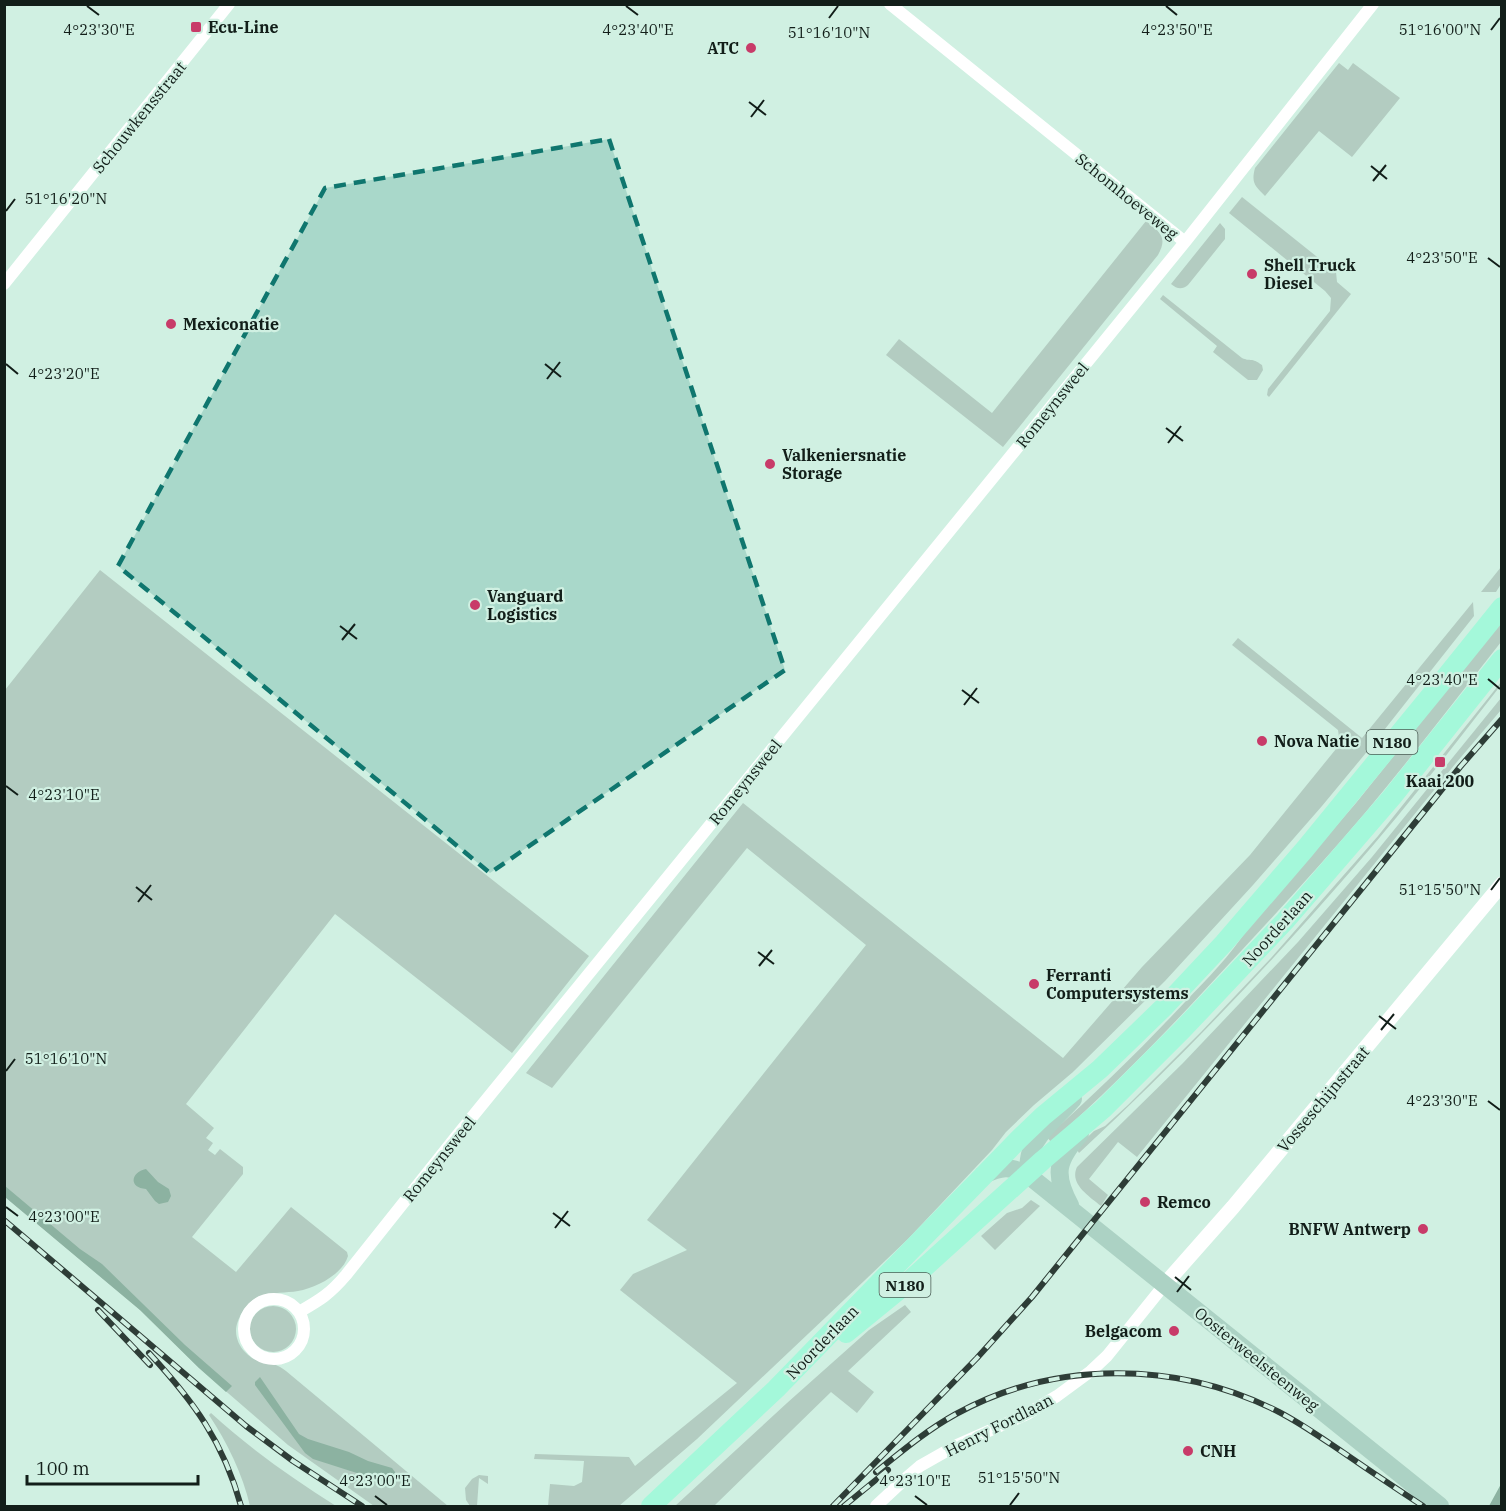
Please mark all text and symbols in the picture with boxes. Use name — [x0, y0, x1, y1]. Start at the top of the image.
place label: Ecu-Line — [208, 17, 279, 37]
text: 4°23'30"E — [63, 20, 135, 39]
marker: Ecu-Line — [189, 20, 203, 34]
text: 4°23'40"E — [602, 20, 674, 39]
text: 4°23'50"E — [1141, 20, 1213, 39]
text: 51°16'00"N — [1399, 20, 1481, 39]
text: 51°16'10"N — [788, 23, 870, 42]
place label: ATC — [707, 38, 739, 58]
marker: ATC — [744, 41, 758, 55]
street label: Schouwkensstraat — [88, 57, 190, 177]
street label: Schomhoeveweg — [1072, 149, 1183, 244]
text: 51°16'20"N — [25, 189, 107, 208]
text: 4°23'50"E — [1406, 248, 1478, 267]
place label: Shell Truck Diesel — [1264, 255, 1356, 293]
marker: Shell Truck Diesel — [1245, 267, 1259, 281]
place label: Mexiconatie — [183, 314, 279, 334]
marker: Mexiconatie — [164, 317, 178, 331]
street label: Romeynsweel — [1011, 358, 1093, 452]
text: 4°23'20"E — [28, 364, 100, 383]
place label: Valkeniersnatie Storage — [782, 445, 906, 483]
marker: Valkeniersnatie Storage — [763, 457, 777, 471]
place label: Vanguard Logistics — [487, 586, 563, 624]
marker: Vanguard Logistics — [468, 598, 482, 612]
text: 4°23'40"E — [1406, 670, 1478, 689]
road number: N180 — [1366, 730, 1418, 754]
place label: Nova Natie — [1274, 731, 1359, 751]
marker: Nova Natie — [1255, 734, 1269, 748]
street label: Romeynsweel — [704, 735, 786, 829]
marker: Kaai 200 — [1433, 755, 1447, 769]
place label: Kaai 200 — [1406, 771, 1475, 791]
text: 4°23'10"E — [28, 785, 100, 804]
text: 51°15'50"N — [1399, 880, 1481, 899]
street label: Noorderlaan — [1238, 886, 1316, 970]
place label: Ferranti Computersystems — [1046, 965, 1189, 1003]
marker: Ferranti Computersystems — [1027, 977, 1041, 991]
street label: Vosseschijnstraat — [1273, 1042, 1373, 1156]
text: 51°16'10"N — [25, 1049, 107, 1068]
text: 4°23'30"E — [1406, 1091, 1478, 1110]
street label: Romeynsweel — [398, 1112, 480, 1206]
place label: Remco — [1157, 1192, 1211, 1212]
marker: Remco — [1138, 1195, 1152, 1209]
text: 4°23'00"E — [28, 1207, 100, 1226]
place label: BNFW Antwerp — [1289, 1219, 1411, 1239]
marker: BNFW Antwerp — [1416, 1222, 1430, 1236]
road number: N180 — [880, 1273, 930, 1297]
street label: Noorderlaan — [782, 1301, 862, 1383]
street label: Oosterweelsteenweg — [1191, 1303, 1324, 1416]
place label: Belgacom — [1085, 1321, 1162, 1341]
marker: Belgacom — [1167, 1324, 1181, 1338]
street label: Henry Fordlaan — [941, 1389, 1057, 1461]
place label: CNH — [1200, 1441, 1236, 1461]
marker: CNH — [1181, 1444, 1195, 1458]
scale bar — [27, 1448, 198, 1486]
text: 100 m — [36, 1457, 90, 1480]
text: 51°15'50"N — [978, 1468, 1060, 1487]
text: 4°23'00"E — [339, 1471, 411, 1490]
text: 4°23'10"E — [879, 1471, 951, 1490]

